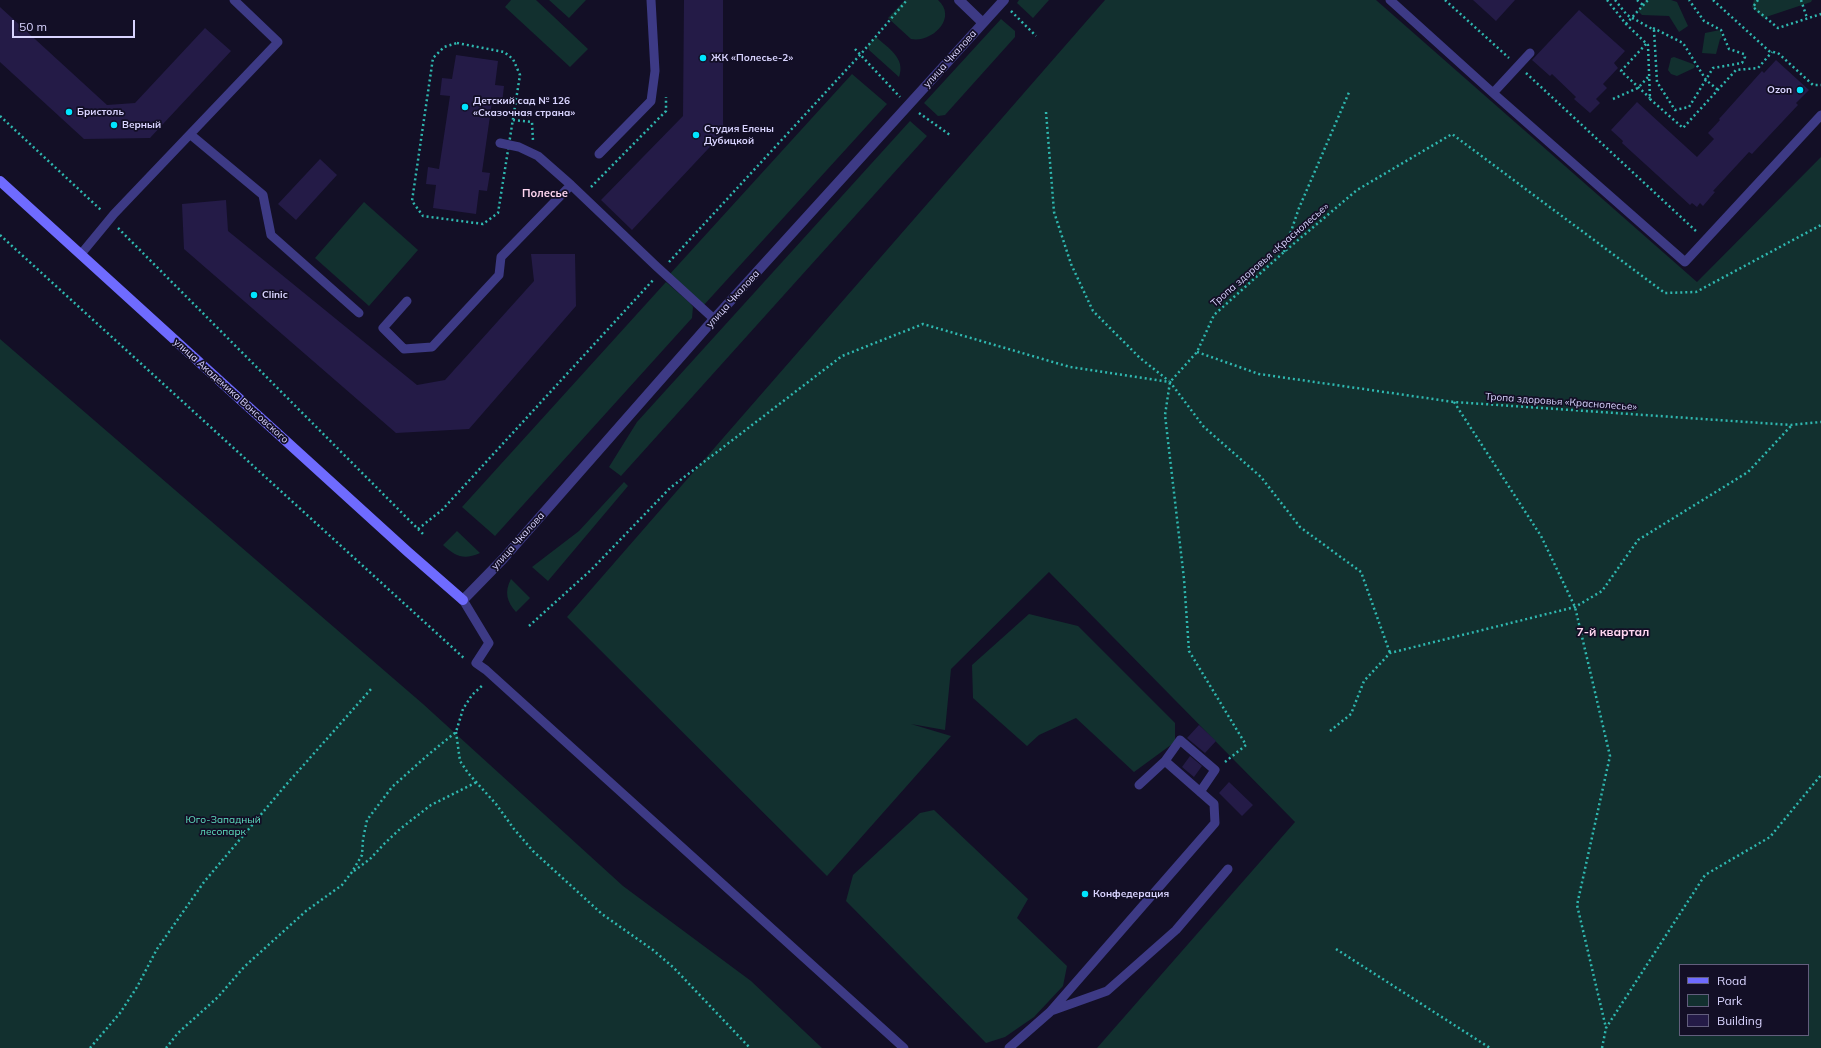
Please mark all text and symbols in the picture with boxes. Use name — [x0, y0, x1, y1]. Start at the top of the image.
scale bar — [14, 12, 137, 38]
text: 50 m — [19, 19, 47, 34]
street label: улица Чкалова — [921, 28, 979, 90]
place label: ЖК «Полесье-2» — [711, 52, 793, 64]
marker: ЖК «Полесье-2» — [698, 53, 708, 63]
place label: Ozon — [1767, 84, 1792, 96]
marker: Ozon — [1795, 85, 1805, 95]
place label: Детский сад № 126 «Сказочная страна» — [473, 95, 575, 118]
marker: Детский сад № 126 «Сказочная страна» — [460, 102, 470, 112]
place label: Бристоль — [77, 106, 124, 118]
marker: Бристоль — [64, 107, 74, 117]
place label: Верный — [122, 119, 161, 131]
marker: Верный — [109, 120, 119, 130]
place label: Студия Елены Дубицкой — [704, 123, 774, 146]
marker: Студия Елены Дубицкой — [691, 130, 701, 140]
district label: Полесье — [522, 187, 568, 201]
street label: Тропа здоровья «Краснолесье» — [1209, 201, 1331, 309]
street label: улица Чкалова — [704, 268, 762, 330]
place label: Clinic — [262, 289, 288, 301]
marker: Clinic — [249, 290, 259, 300]
street label: улица Академика Вонсовского — [171, 336, 291, 446]
street label: Тропа здоровья «Краснолесье» — [1485, 391, 1637, 413]
street label: улица Чкалова — [489, 510, 547, 572]
district label: 7-й квартал — [1577, 625, 1649, 639]
park label: Юго-Западный лесопарк — [185, 814, 261, 838]
place label: Конфедерация — [1093, 888, 1169, 900]
marker: Конфедерация — [1080, 889, 1090, 899]
legend — [1679, 964, 1809, 1036]
text: Road — [1717, 973, 1746, 988]
text: Park — [1717, 993, 1742, 1008]
text: Building — [1717, 1013, 1762, 1028]

